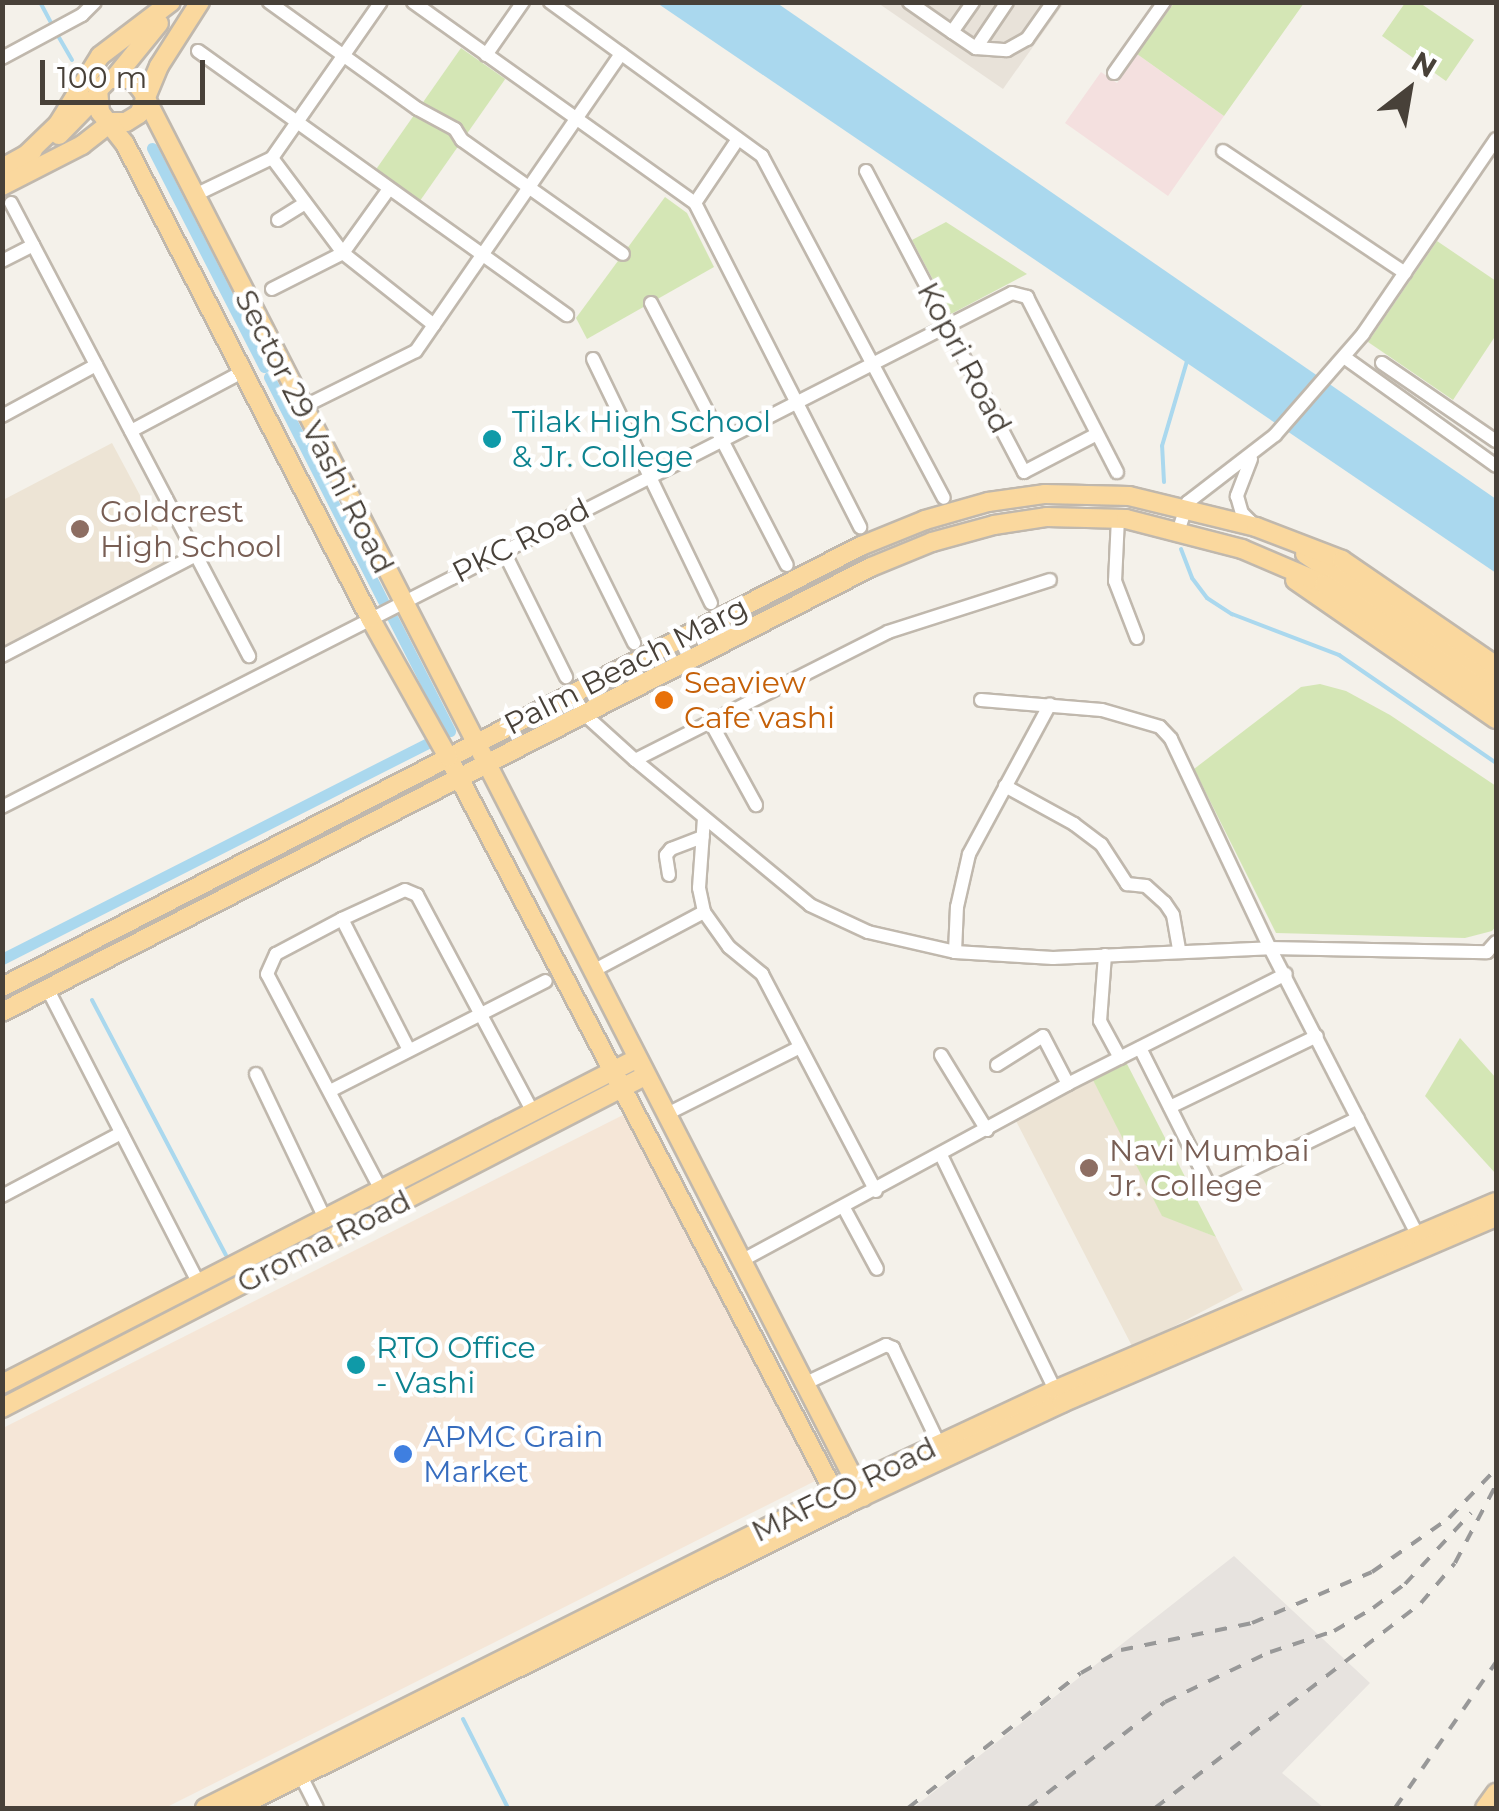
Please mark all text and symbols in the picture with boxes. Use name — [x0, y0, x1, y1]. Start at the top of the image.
scale bar — [45, 40, 210, 102]
north arrow — [1359, 40, 1459, 140]
text: N — [1406, 44, 1443, 85]
text: 100 m — [57, 59, 147, 96]
street label: Kopri Road — [909, 276, 1019, 440]
street label: Sector 29 Vashi Road — [227, 284, 401, 580]
place label: Tilak High School & Jr. College — [512, 404, 771, 474]
marker: Tilak High School & Jr. College — [481, 428, 503, 450]
street label: PKC Road — [446, 491, 596, 591]
place label: Goldcrest High School — [100, 494, 282, 564]
marker: Goldcrest High School — [69, 518, 91, 540]
street label: Palm Beach Marg — [498, 589, 754, 743]
place label: Seaview Cafe vashi — [684, 665, 835, 736]
marker: Seaview Cafe vashi — [653, 689, 675, 711]
place label: Navi Mumbai Jr. College — [1109, 1133, 1310, 1204]
marker: Navi Mumbai Jr. College — [1078, 1157, 1100, 1179]
street label: Groma Road — [231, 1183, 417, 1301]
place label: RTO Office - Vashi — [376, 1330, 536, 1400]
marker: RTO Office - Vashi — [345, 1354, 367, 1376]
place label: APMC Grain Market — [423, 1419, 604, 1490]
street label: MAFCO Road — [746, 1430, 942, 1550]
marker: APMC Grain Market — [392, 1443, 414, 1465]

